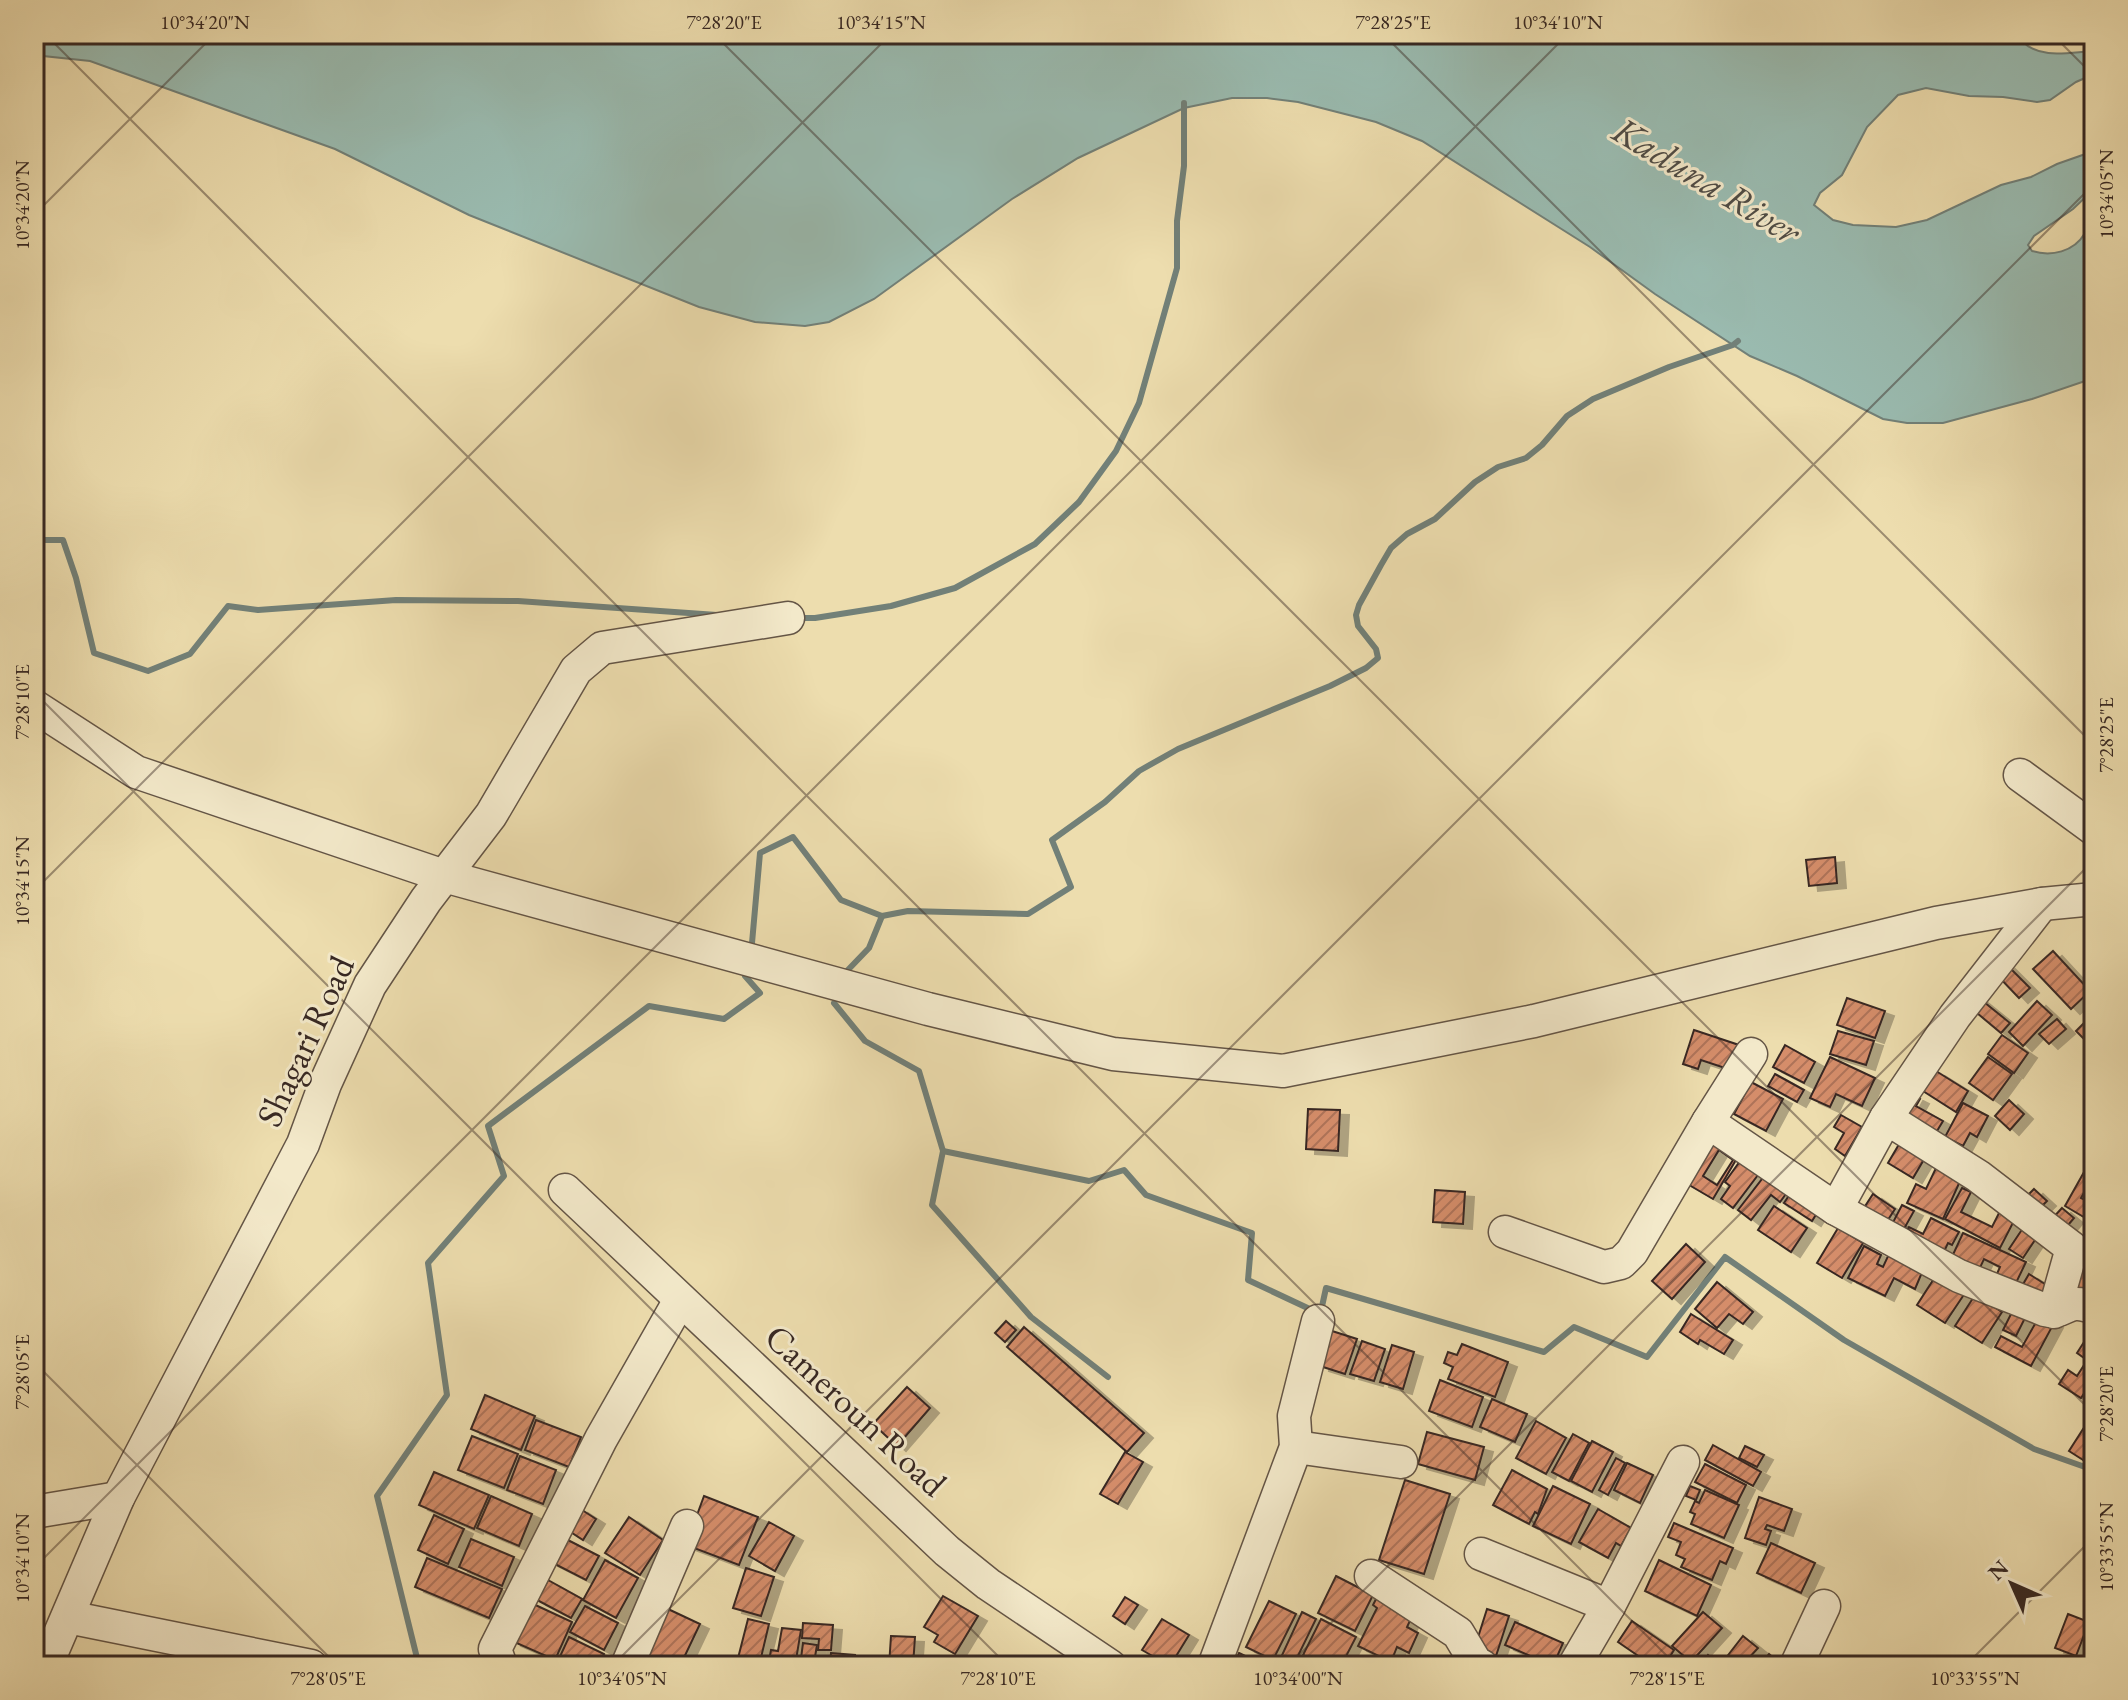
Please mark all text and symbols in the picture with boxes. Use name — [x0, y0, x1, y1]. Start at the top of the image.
text: 10°34'20"N — [160, 9, 250, 35]
text: 7°28'20"E — [686, 9, 762, 35]
text: 10°34'15"N — [836, 9, 926, 35]
text: 7°28'25"E — [1355, 9, 1431, 35]
text: 10°34'10"N — [1513, 9, 1603, 35]
water label: Kaduna River — [1603, 104, 1811, 256]
text: 10°34'05"N — [2093, 149, 2119, 239]
text: 10°34'20"N — [9, 160, 35, 250]
text: 7°28'10"E — [9, 664, 35, 740]
text: 7°28'25"E — [2093, 697, 2119, 773]
text: 10°34'15"N — [9, 836, 35, 926]
street label: Shagari Road — [245, 947, 365, 1134]
street label: Cameroun Road — [755, 1314, 958, 1507]
text: 7°28'05"E — [9, 1334, 35, 1410]
text: 7°28'20"E — [2093, 1366, 2119, 1442]
text: 10°33'55"N — [2093, 1502, 2119, 1592]
text: 10°34'10"N — [9, 1513, 35, 1603]
north arrow — [1972, 1544, 2052, 1624]
text: N — [1982, 1554, 2015, 1587]
text: 7°28'05"E — [290, 1665, 366, 1691]
text: 10°34'05"N — [577, 1665, 667, 1691]
text: 7°28'10"E — [960, 1665, 1036, 1691]
text: 10°34'00"N — [1253, 1665, 1343, 1691]
text: 7°28'15"E — [1629, 1665, 1705, 1691]
text: 10°33'55"N — [1930, 1665, 2020, 1691]

